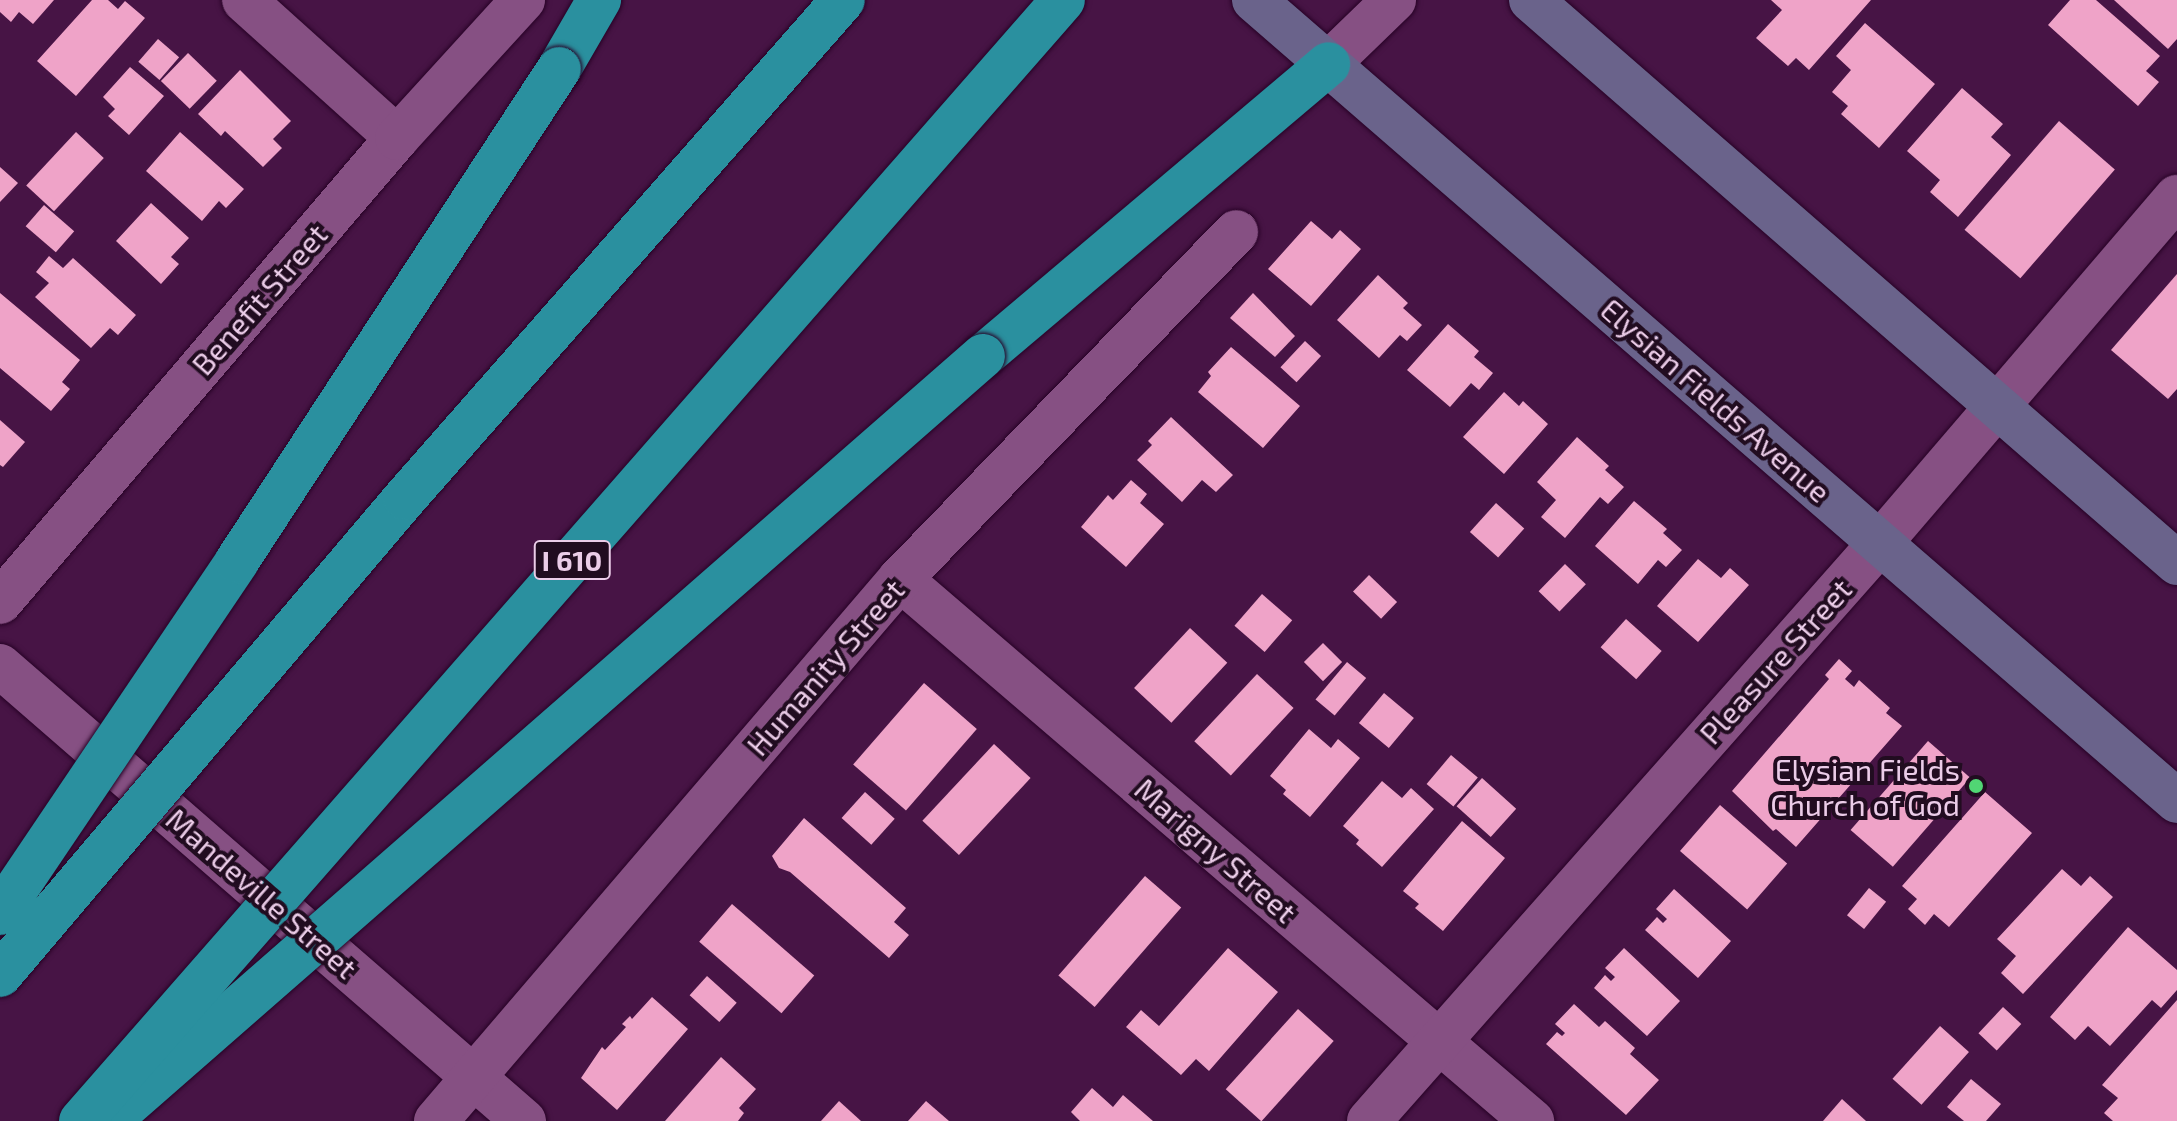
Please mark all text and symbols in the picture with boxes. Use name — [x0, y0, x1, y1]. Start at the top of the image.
street label: Benefit Street — [184, 216, 334, 382]
street label: Elysian Fields Avenue — [1594, 290, 1838, 510]
road number: I 610 — [532, 536, 612, 584]
street label: Humanity Street — [739, 571, 911, 763]
street label: Pleasure Street — [1692, 571, 1858, 751]
place label: Elysian Fields Church of God — [1770, 751, 1960, 822]
street label: Marigny Street — [1128, 770, 1304, 930]
marker: Elysian Fields Church of God — [1967, 777, 1985, 795]
street label: Mandeville Street — [159, 800, 365, 986]

